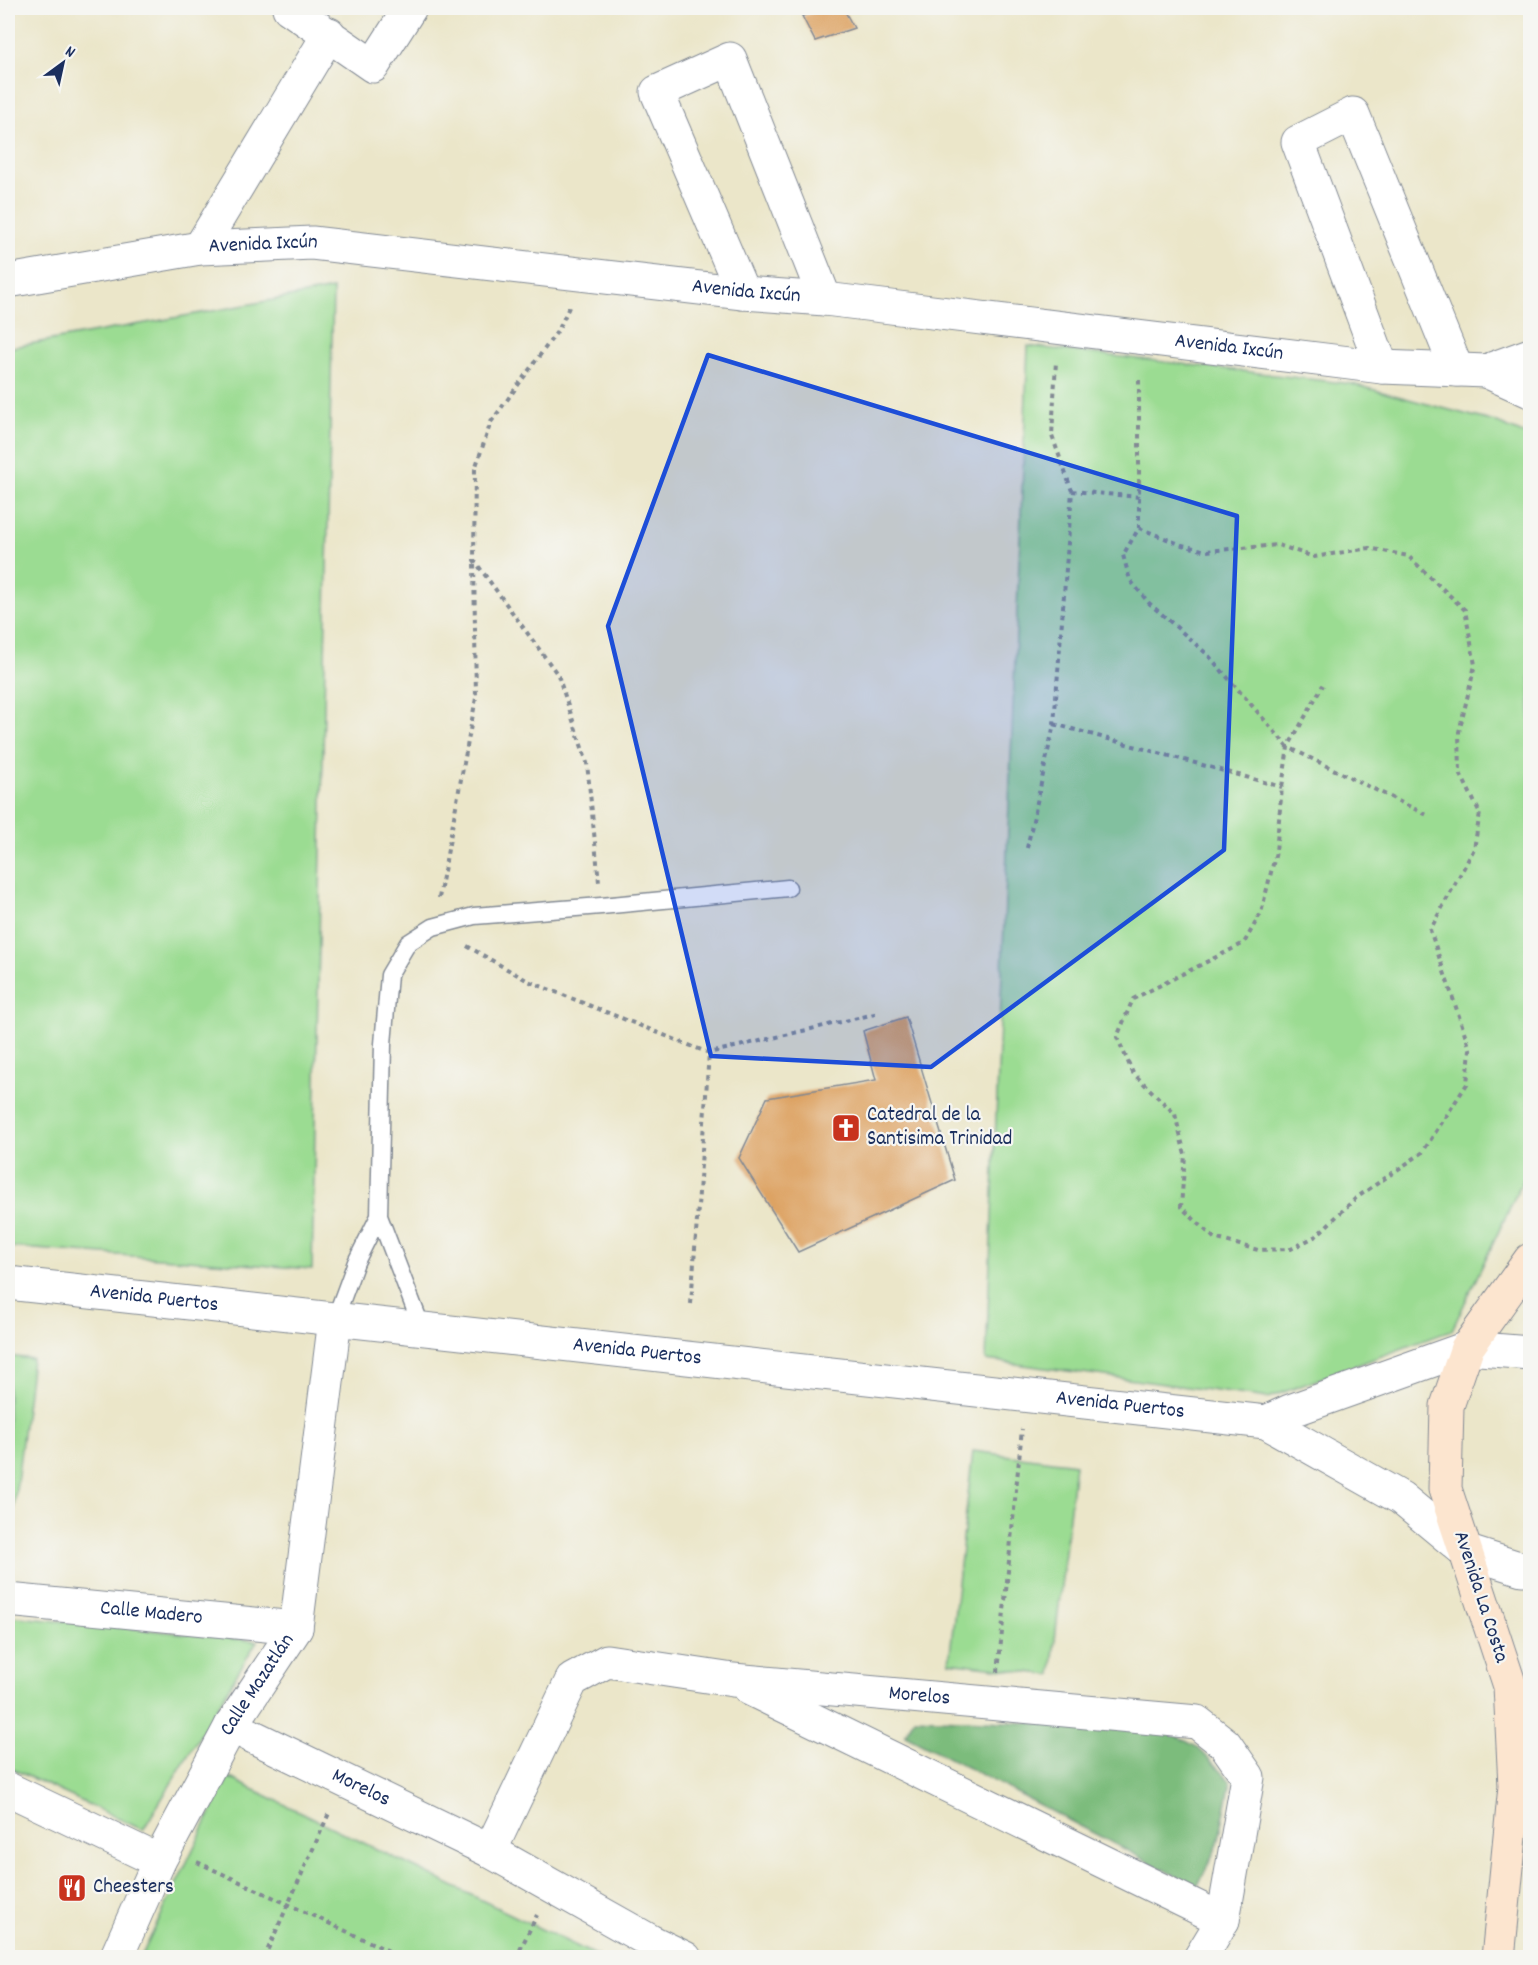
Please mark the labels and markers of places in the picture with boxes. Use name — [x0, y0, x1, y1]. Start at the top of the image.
place label: Catedral de la Santisima Trinidad — [867, 1101, 1012, 1155]
church icon: Catedral de la Santisima Trinidad — [830, 1112, 862, 1144]
restaurant icon: Cheesters — [56, 1872, 88, 1904]
place label: Cheesters — [93, 1873, 174, 1903]

